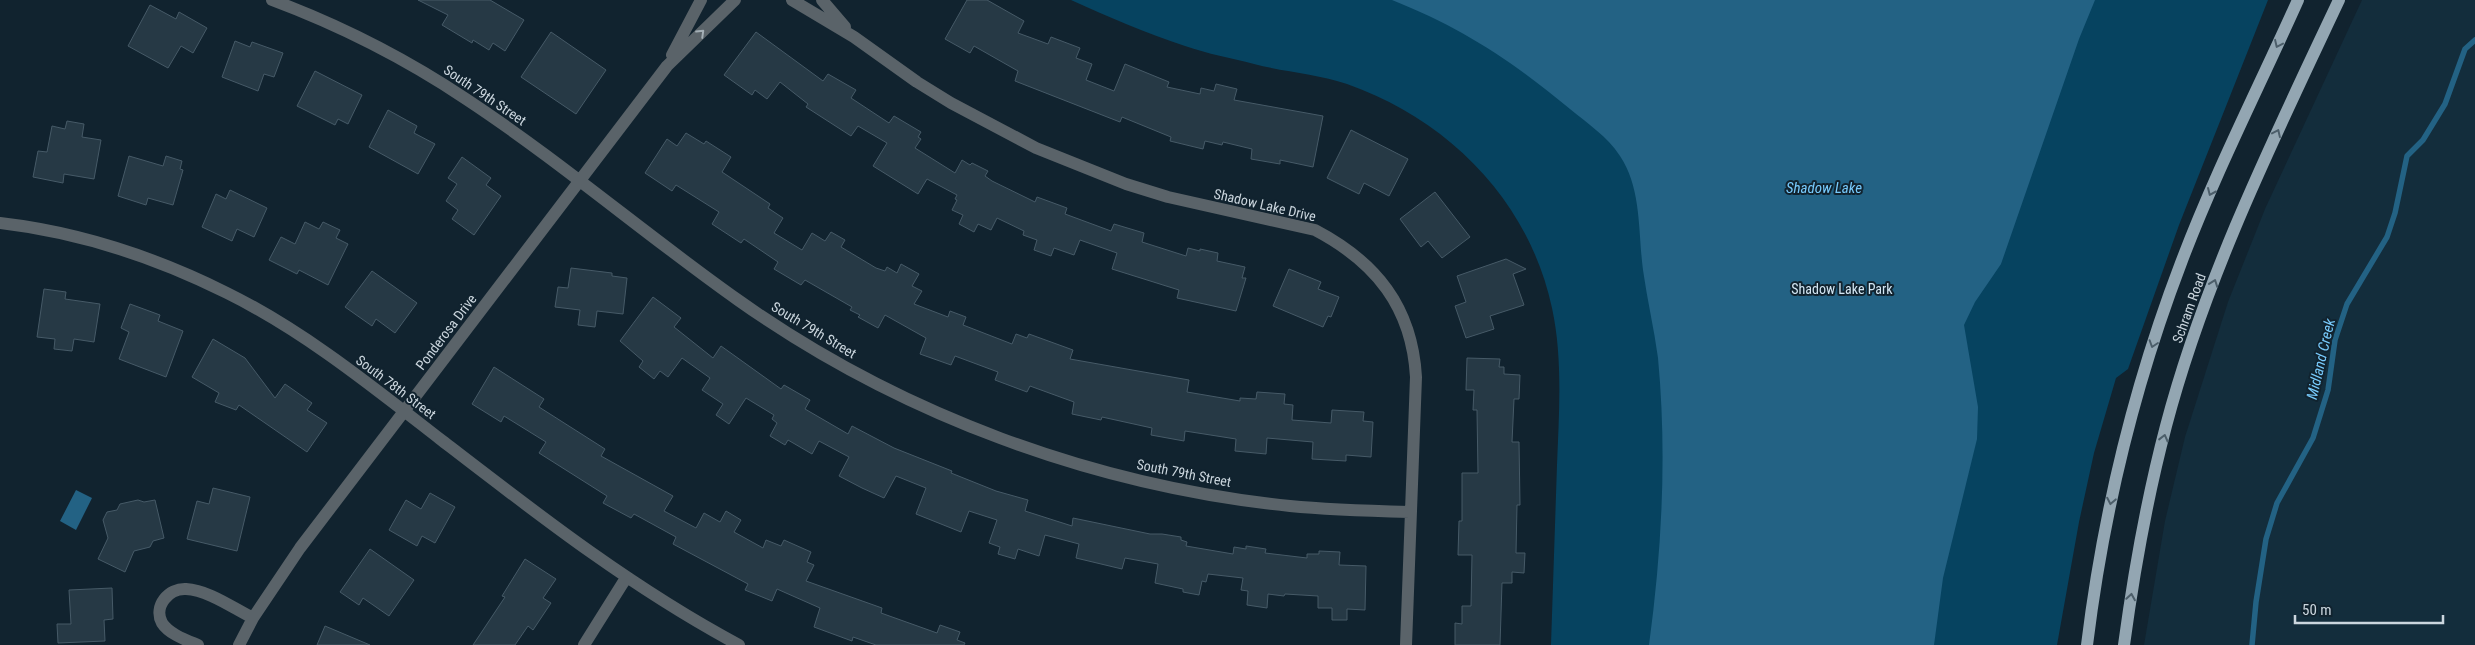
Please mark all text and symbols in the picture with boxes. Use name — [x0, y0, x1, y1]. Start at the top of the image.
one-way arrow — [695, 30, 704, 39]
one-way arrow — [2274, 39, 2284, 48]
street label: South 79th Street — [441, 62, 529, 128]
one-way arrow — [2271, 130, 2281, 139]
water label: Shadow Lake — [1786, 179, 1862, 197]
street label: Shadow Lake Drive — [1212, 185, 1318, 225]
one-way arrow — [2206, 187, 2217, 196]
street label: Schram Road — [2169, 271, 2209, 345]
one-way arrow — [2208, 279, 2218, 288]
park label: Shadow Lake Park — [1791, 281, 1893, 297]
street label: Ponderosa Drive — [412, 291, 480, 373]
street label: South 79th Street — [769, 298, 859, 362]
water label: Midland Creek — [2303, 316, 2339, 401]
one-way arrow — [2149, 339, 2159, 348]
street label: South 78th Street — [353, 352, 439, 422]
one-way arrow — [2158, 433, 2169, 442]
street label: South 79th Street — [1135, 456, 1233, 490]
one-way arrow — [2107, 497, 2117, 505]
one-way arrow — [2126, 592, 2136, 601]
scale bar — [2295, 592, 2442, 624]
text: 50 m — [2302, 601, 2332, 619]

